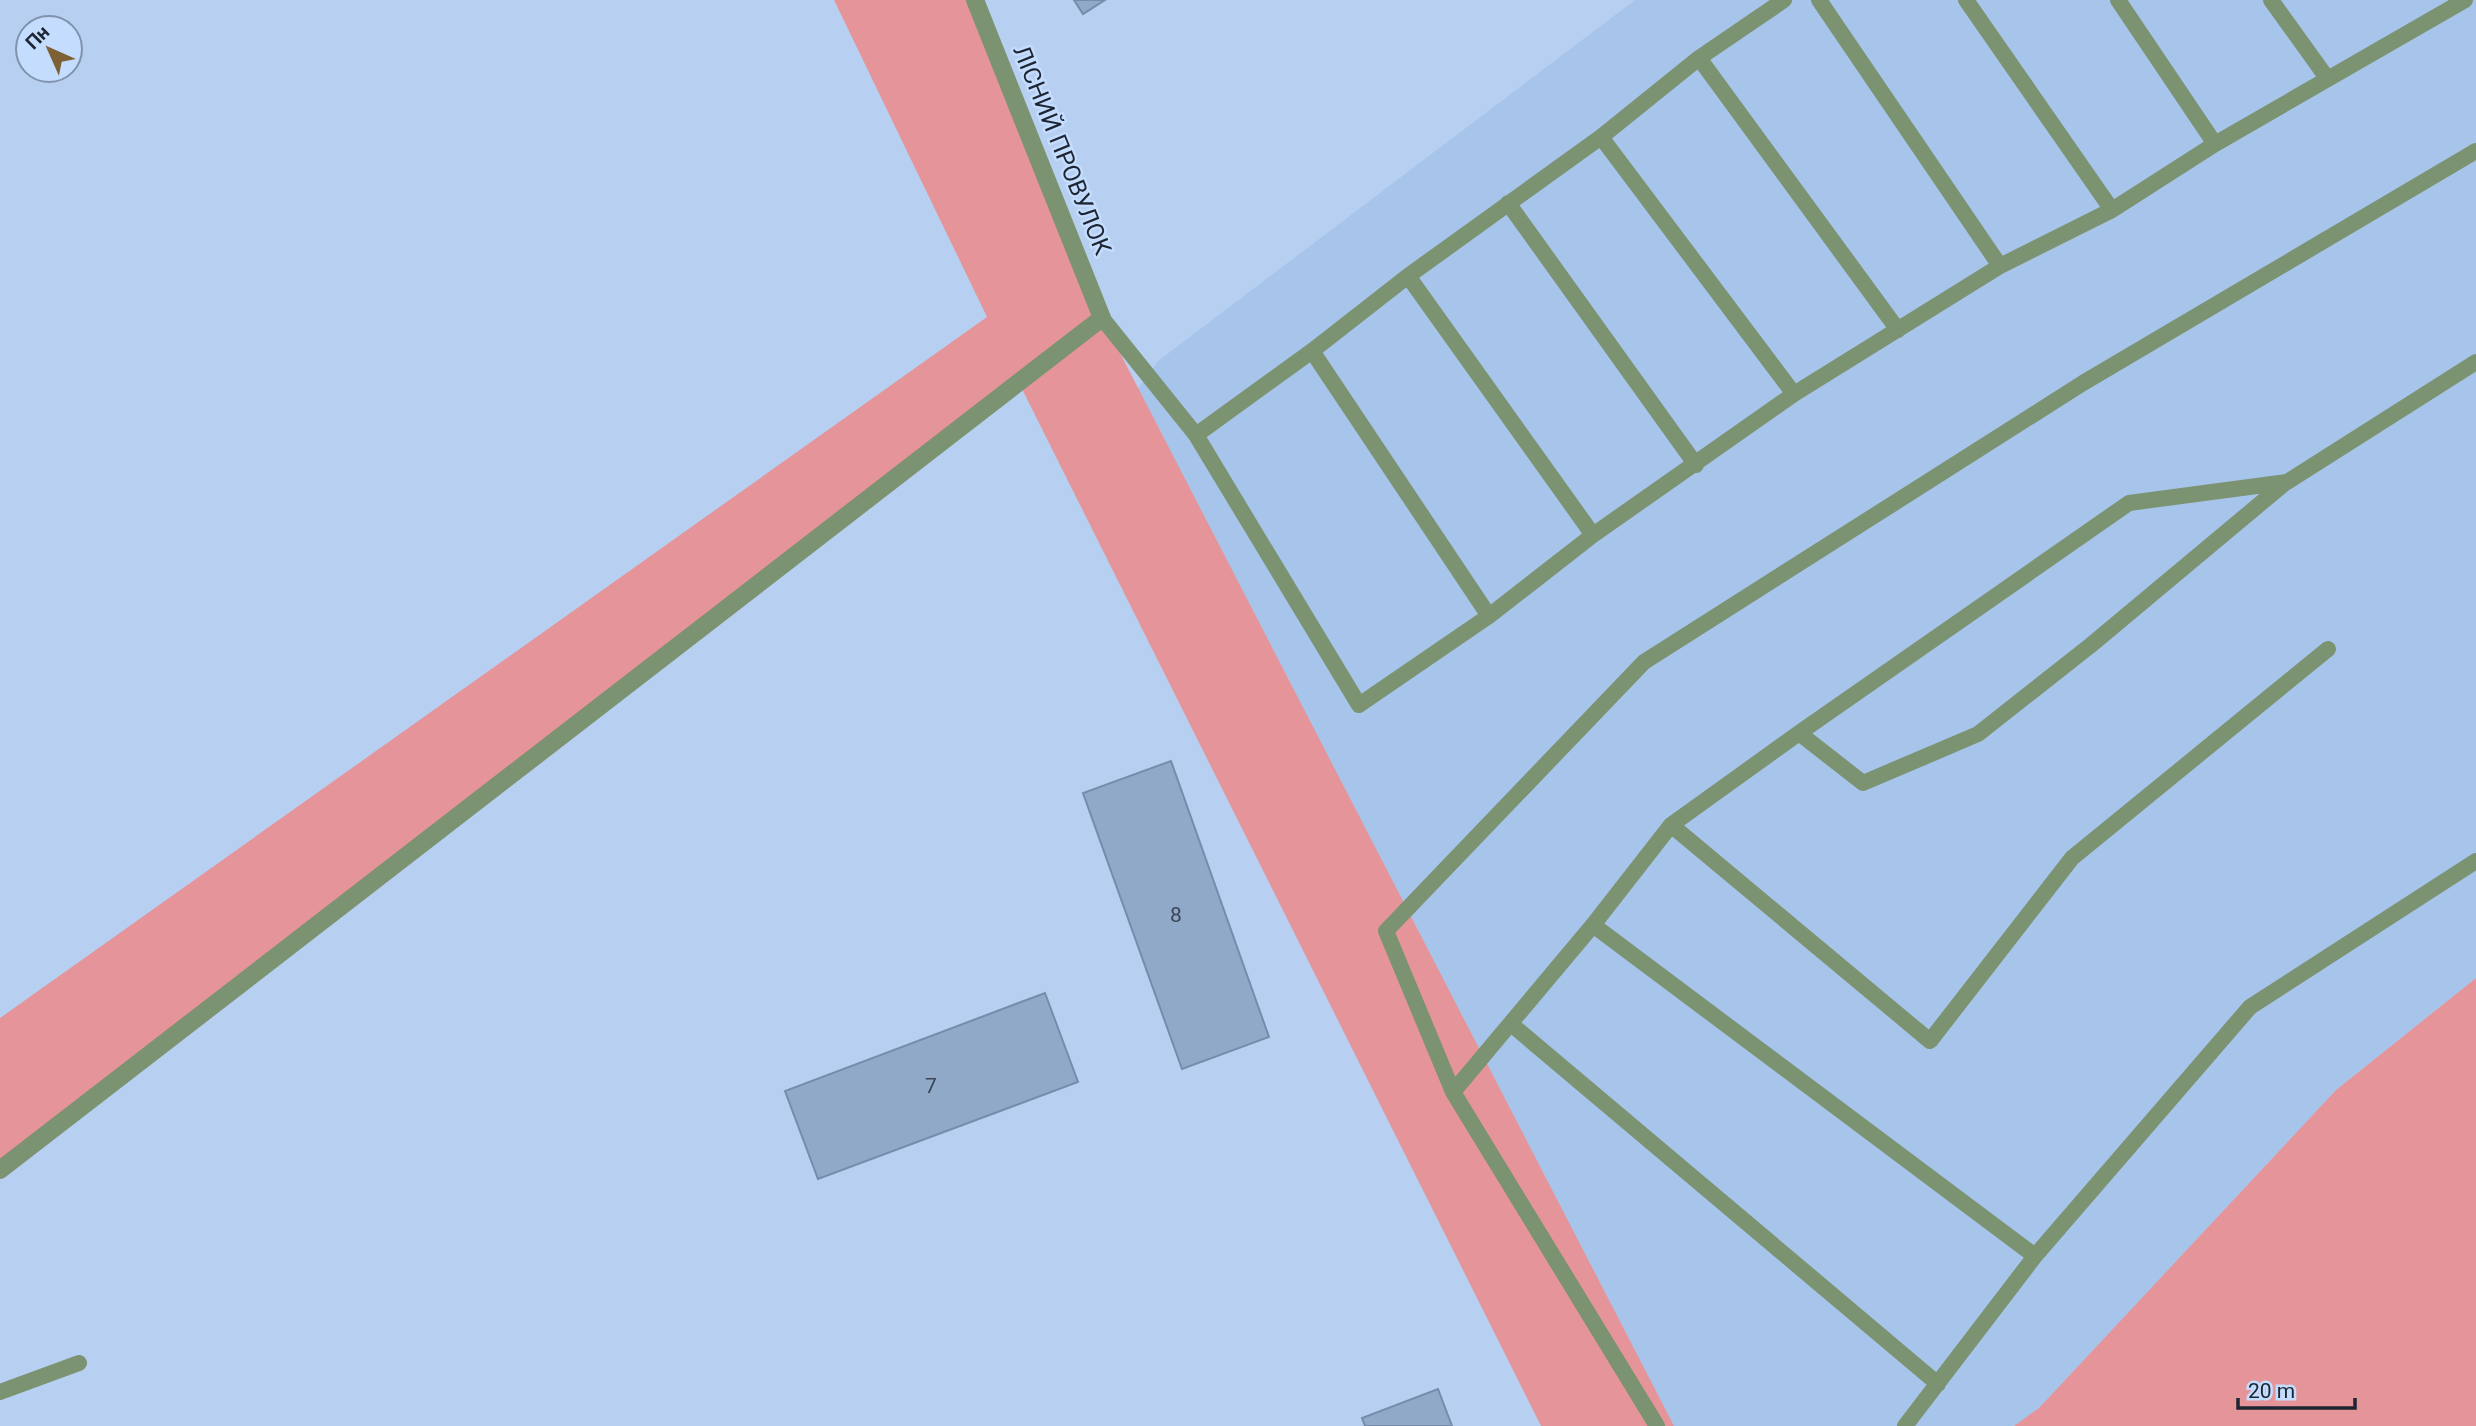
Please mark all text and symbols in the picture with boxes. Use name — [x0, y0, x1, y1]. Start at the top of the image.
north arrow — [14, 14, 84, 84]
text: Пн — [21, 21, 54, 54]
street label: ЛІСНИЙ ПРОВУЛОК — [1007, 41, 1117, 259]
house number: 8 — [1170, 903, 1182, 927]
house number: 7 — [925, 1074, 937, 1098]
scale bar — [2238, 1366, 2355, 1410]
text: 20 m — [2248, 1379, 2295, 1403]

